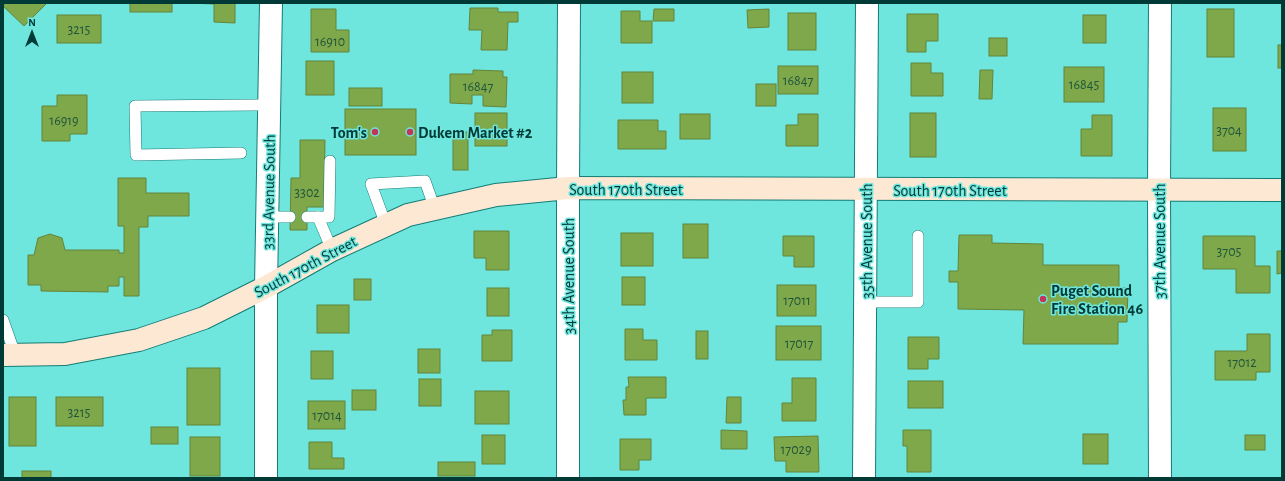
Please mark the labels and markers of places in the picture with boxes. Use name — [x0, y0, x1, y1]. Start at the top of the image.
place label: Tom's — [331, 125, 367, 141]
place label: Dukem Market #2 — [418, 125, 533, 141]
marker: Tom's — [370, 127, 380, 137]
marker: Dukem Market #2 — [405, 127, 415, 137]
place label: Puget Sound Fire Station 46 — [1051, 283, 1143, 317]
marker: Puget Sound Fire Station 46 — [1038, 294, 1048, 304]

